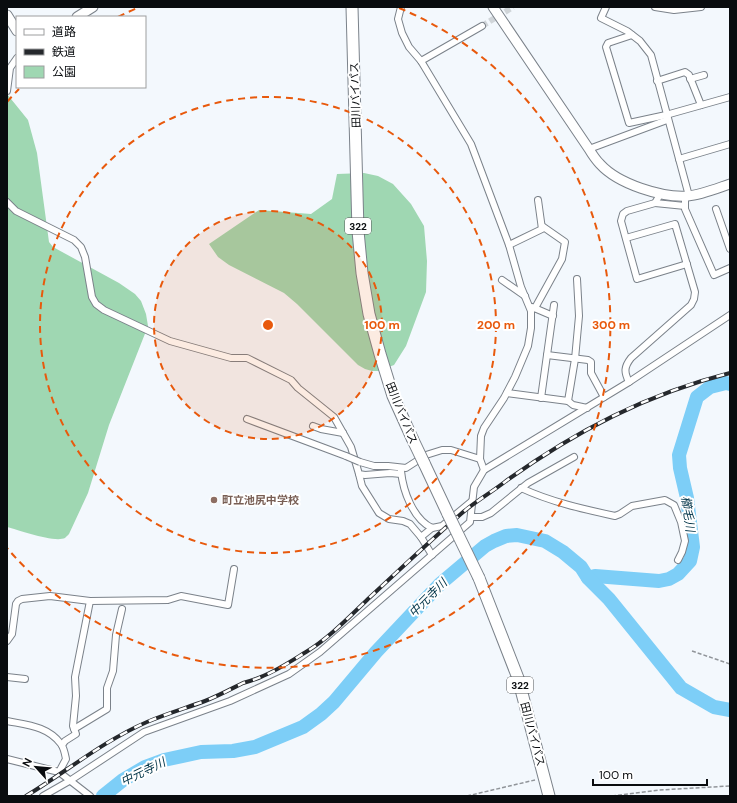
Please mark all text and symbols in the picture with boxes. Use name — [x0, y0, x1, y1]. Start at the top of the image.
legend — [16, 16, 146, 88]
text: 道路 — [52, 24, 76, 40]
text: 鉄道 — [52, 44, 76, 60]
street label: 田川バイパス — [347, 62, 363, 128]
text: 公園 — [52, 64, 76, 80]
road number: 322 — [345, 218, 371, 234]
text: 100 m — [364, 317, 400, 333]
text: 200 m — [477, 317, 515, 333]
text: 300 m — [592, 317, 630, 333]
centre of rings — [261, 318, 275, 332]
street label: 田川バイパス — [383, 380, 421, 446]
place label: 町立池尻中学校 — [222, 493, 299, 507]
marker: 町立池尻中学校 — [209, 495, 219, 505]
water label: 櫛毛川 — [678, 495, 699, 535]
water label: 中元寺川 — [405, 574, 452, 621]
road number: 322 — [507, 677, 533, 693]
street label: 田川バイパス — [518, 700, 548, 768]
north arrow — [16, 747, 56, 787]
water label: 中元寺川 — [118, 753, 170, 790]
text: N — [19, 756, 35, 769]
scale bar — [593, 761, 707, 787]
text: 100 m — [599, 767, 633, 783]

